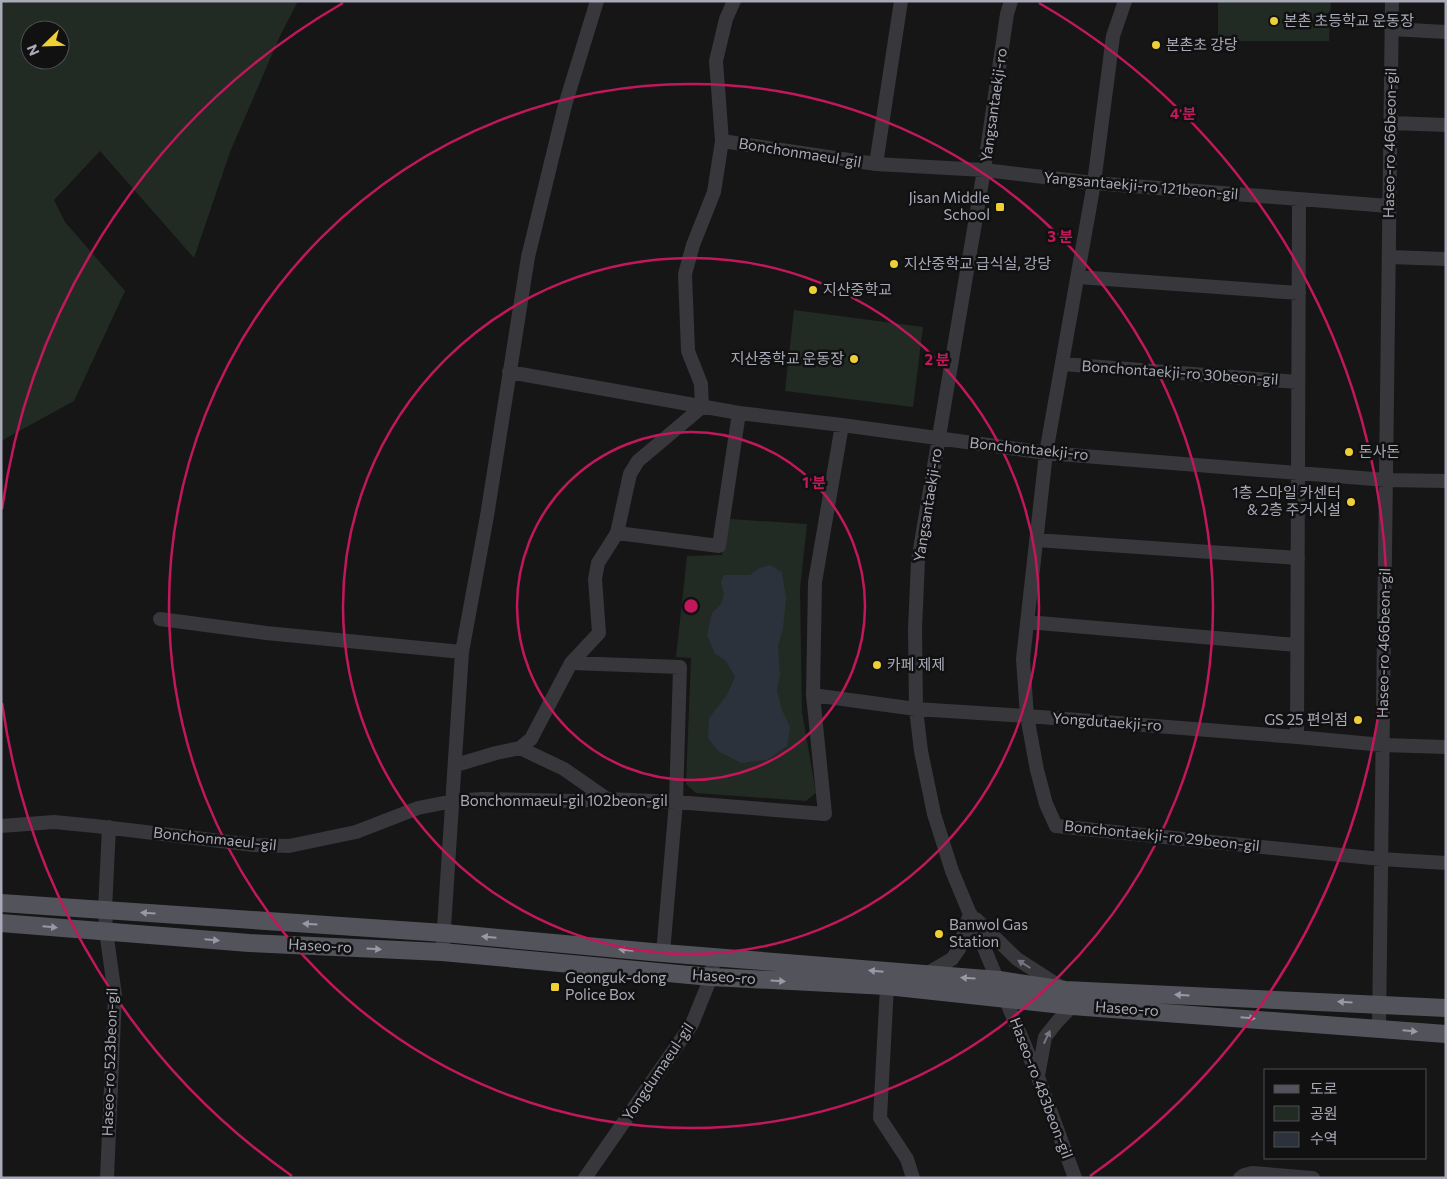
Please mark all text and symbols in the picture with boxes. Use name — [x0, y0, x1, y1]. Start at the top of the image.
place label: 본촌 초등학교 운동장 — [1284, 11, 1414, 29]
marker: 본촌 초등학교 운동장 — [1268, 15, 1280, 27]
north arrow — [20, 20, 70, 70]
place label: 본촌초 강당 — [1166, 35, 1238, 53]
marker: 본촌초 강당 — [1150, 39, 1162, 51]
text: N — [23, 42, 42, 58]
street label: Yangsantaekji-ro — [976, 47, 1010, 163]
street label: Haseo-ro 466beon-gil — [1379, 68, 1399, 218]
text: 4 분 — [1170, 104, 1196, 122]
street label: Bonchonmaeul-gil — [738, 133, 863, 171]
street label: Yangsantaekji-ro 121beon-gil — [1043, 168, 1239, 202]
place label: Jisan Middle School — [908, 188, 990, 223]
marker: Jisan Middle School — [994, 201, 1006, 213]
text: 3 분 — [1047, 227, 1073, 245]
place label: 지산중학교 급식실, 강당 — [904, 254, 1051, 272]
marker: 지산중학교 급식실, 강당 — [888, 258, 900, 270]
place label: 지산중학교 — [823, 280, 892, 298]
marker: 지산중학교 — [807, 284, 819, 296]
place label: 지산중학교 운동장 — [731, 349, 844, 367]
text: 2 분 — [924, 350, 950, 368]
marker: 지산중학교 운동장 — [848, 353, 860, 365]
street label: Bonchontaekji-ro 30beon-gil — [1081, 356, 1279, 388]
street label: Bonchontaekji-ro — [969, 433, 1090, 463]
place label: 돈사돈 — [1359, 442, 1400, 460]
marker: 돈사돈 — [1343, 446, 1355, 458]
street label: Yangsantaekji-ro — [909, 447, 945, 563]
text: 1 분 — [802, 473, 826, 491]
place label: 1층 스마일 카센터 & 2층 주거시설 — [1232, 483, 1341, 518]
marker: 1층 스마일 카센터 & 2층 주거시설 — [1345, 496, 1357, 508]
street label: Haseo-ro 466beon-gil — [1373, 568, 1393, 718]
centre of rings — [682, 597, 700, 615]
place label: 카페 제제 — [887, 655, 945, 673]
marker: 카페 제제 — [871, 659, 883, 671]
street label: Yongdutaekji-ro — [1052, 708, 1162, 734]
place label: GS 25 편의점 — [1264, 710, 1348, 728]
marker: GS 25 편의점 — [1352, 714, 1364, 726]
street label: Bonchonmaeul-gil 102beon-gil — [460, 791, 668, 809]
street label: Bonchontaekji-ro 29beon-gil — [1064, 816, 1261, 854]
street label: Bonchonmaeul-gil — [153, 823, 278, 853]
one-way arrow — [139, 909, 155, 917]
place label: Banwol Gas Station — [949, 915, 1028, 950]
one-way arrow — [302, 920, 318, 928]
one-way arrow — [42, 923, 58, 931]
marker: Banwol Gas Station — [933, 928, 945, 940]
one-way arrow — [481, 933, 497, 941]
street label: Haseo-ro — [288, 934, 352, 956]
one-way arrow — [204, 936, 220, 944]
one-way arrow — [366, 945, 382, 953]
one-way arrow — [618, 946, 634, 954]
one-way arrow — [1017, 959, 1031, 968]
street label: Haseo-ro — [692, 965, 757, 987]
one-way arrow — [867, 966, 883, 974]
place label: Geonguk-dong Police Box — [565, 968, 667, 1003]
one-way arrow — [960, 973, 976, 981]
one-way arrow — [770, 977, 786, 985]
marker: Geonguk-dong Police Box — [549, 981, 561, 993]
street label: Haseo-ro 523beon-gil — [97, 987, 121, 1137]
one-way arrow — [1174, 990, 1190, 998]
street label: Haseo-ro — [1095, 997, 1160, 1019]
one-way arrow — [1336, 998, 1352, 1006]
street label: Haseo-ro 483beon-gil — [1007, 1014, 1077, 1161]
one-way arrow — [1240, 1015, 1256, 1023]
street label: Yongdumaeul-gil — [618, 1019, 697, 1124]
one-way arrow — [1402, 1028, 1418, 1036]
one-way arrow — [1043, 1030, 1051, 1044]
legend — [1264, 1069, 1427, 1159]
text: 도로 — [1310, 1079, 1338, 1097]
text: 공원 — [1310, 1104, 1338, 1122]
text: 수역 — [1310, 1129, 1338, 1147]

